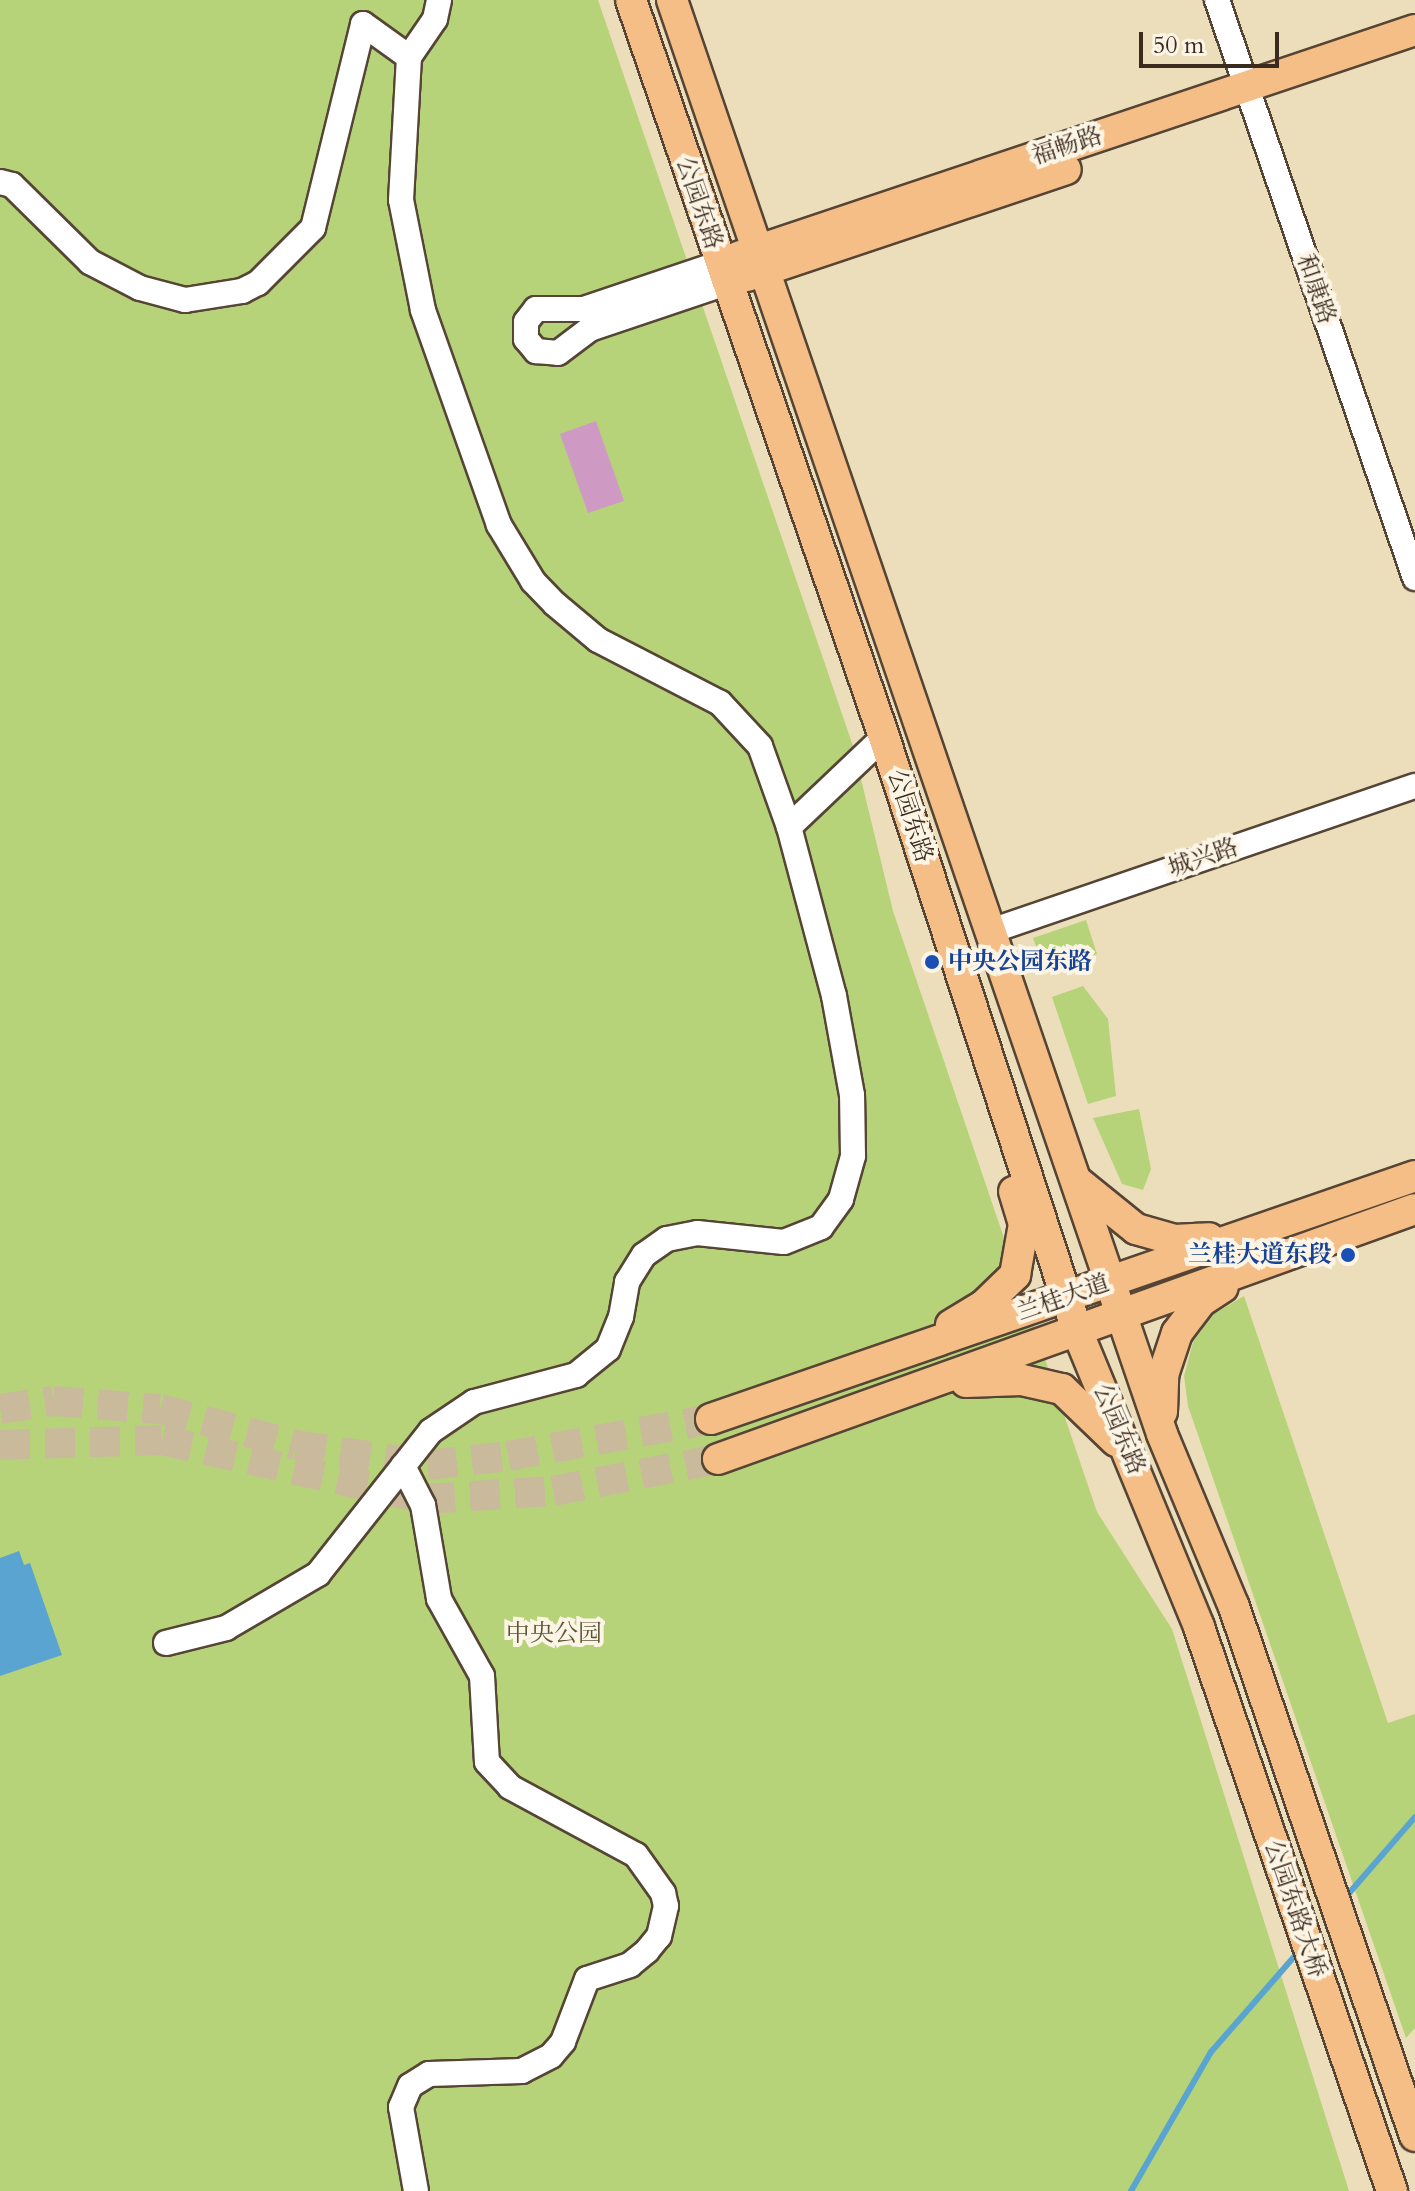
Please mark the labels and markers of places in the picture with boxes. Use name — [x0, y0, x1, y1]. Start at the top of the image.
place label: 中央公园东路 — [948, 948, 1092, 976]
marker: 中央公园东路 — [923, 953, 941, 971]
place label: 兰桂大道东段 — [1188, 1241, 1332, 1269]
marker: 兰桂大道东段 — [1339, 1246, 1357, 1264]

